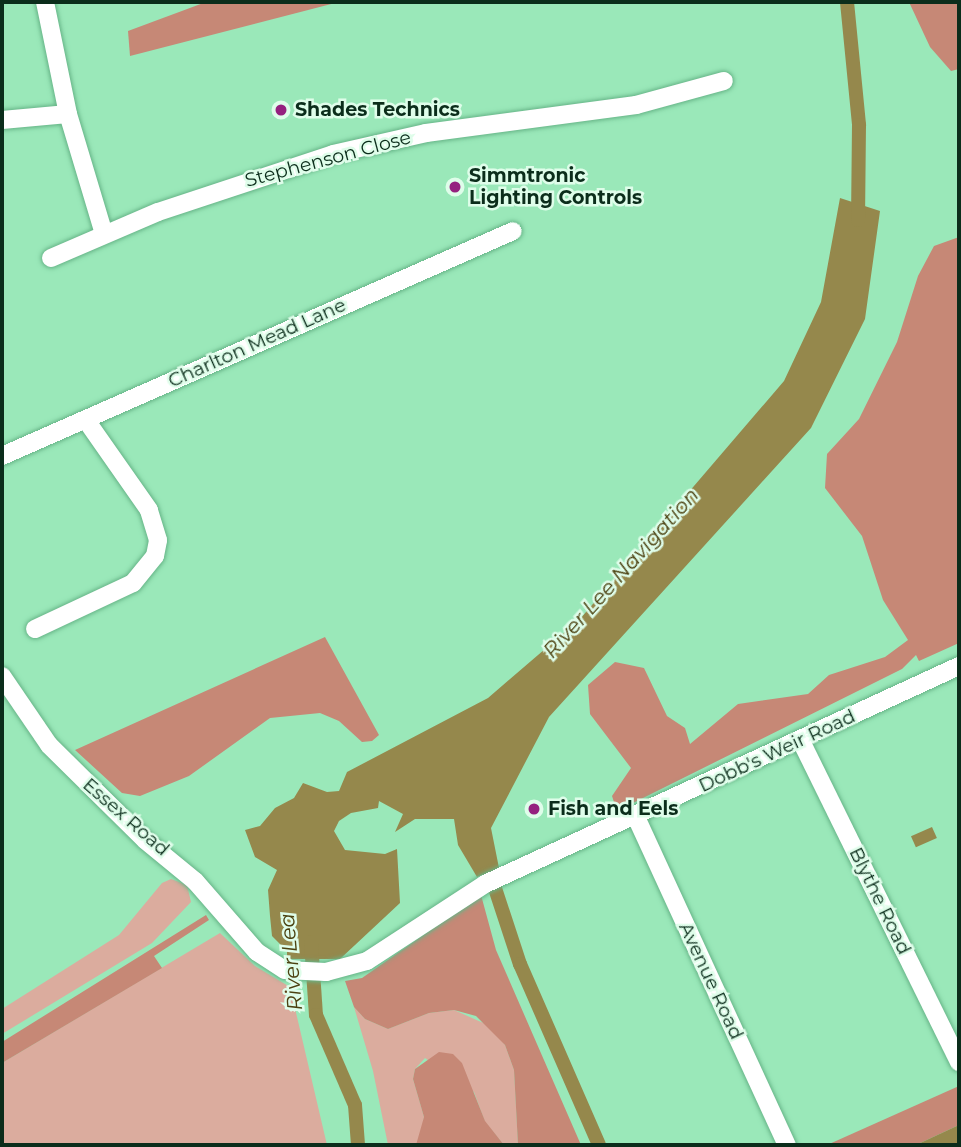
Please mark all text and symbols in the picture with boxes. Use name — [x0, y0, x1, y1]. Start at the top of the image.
place label: Shades Technics — [295, 99, 460, 121]
marker: Shades Technics — [273, 102, 289, 118]
street label: Stephenson Close — [243, 126, 413, 192]
place label: Simmtronic Lighting Controls — [469, 165, 642, 209]
marker: Simmtronic Lighting Controls — [447, 179, 463, 195]
street label: Charlton Mead Lane — [165, 294, 349, 392]
water label: River Lee Navigation — [538, 483, 704, 663]
street label: Dobb's Weir Road — [695, 705, 859, 797]
street label: Essex Road — [78, 773, 174, 861]
place label: Fish and Eels — [548, 798, 678, 820]
marker: Fish and Eels — [526, 801, 542, 817]
street label: Blythe Road — [844, 844, 916, 958]
water label: River Lea — [274, 912, 308, 1012]
street label: Avenue Road — [674, 919, 748, 1043]

